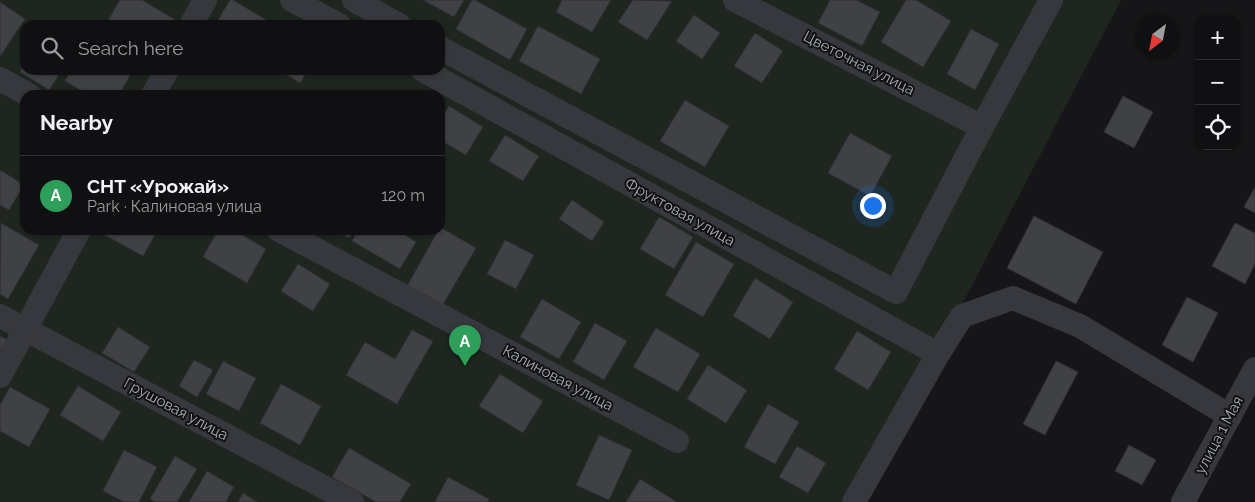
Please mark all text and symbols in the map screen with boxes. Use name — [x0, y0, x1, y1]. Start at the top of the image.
north arrow — [1135, 15, 1180, 60]
map controls — [1195, 15, 1240, 150]
button: + — [1195, 15, 1240, 60]
search box — [20, 20, 445, 75]
street label: Цветочная улица — [800, 27, 918, 99]
icon: search — [38, 34, 66, 62]
text: Search here — [78, 37, 184, 59]
button: − — [1195, 60, 1240, 105]
button: locate — [1195, 105, 1240, 150]
text: Nearby — [40, 110, 113, 135]
street label: Фруктовая улица — [622, 174, 738, 250]
text: СНТ «Урожай» — [87, 175, 229, 197]
text: A — [51, 186, 61, 205]
text: 120 m — [381, 186, 425, 205]
your location — [860, 193, 886, 219]
text: Park · Калиновая улица — [87, 197, 262, 216]
pin: A — [449, 325, 481, 366]
street label: Калиновая улица — [500, 341, 616, 415]
street label: Грушовая улица — [121, 374, 231, 444]
street label: улица 1 Мая — [1191, 393, 1247, 477]

